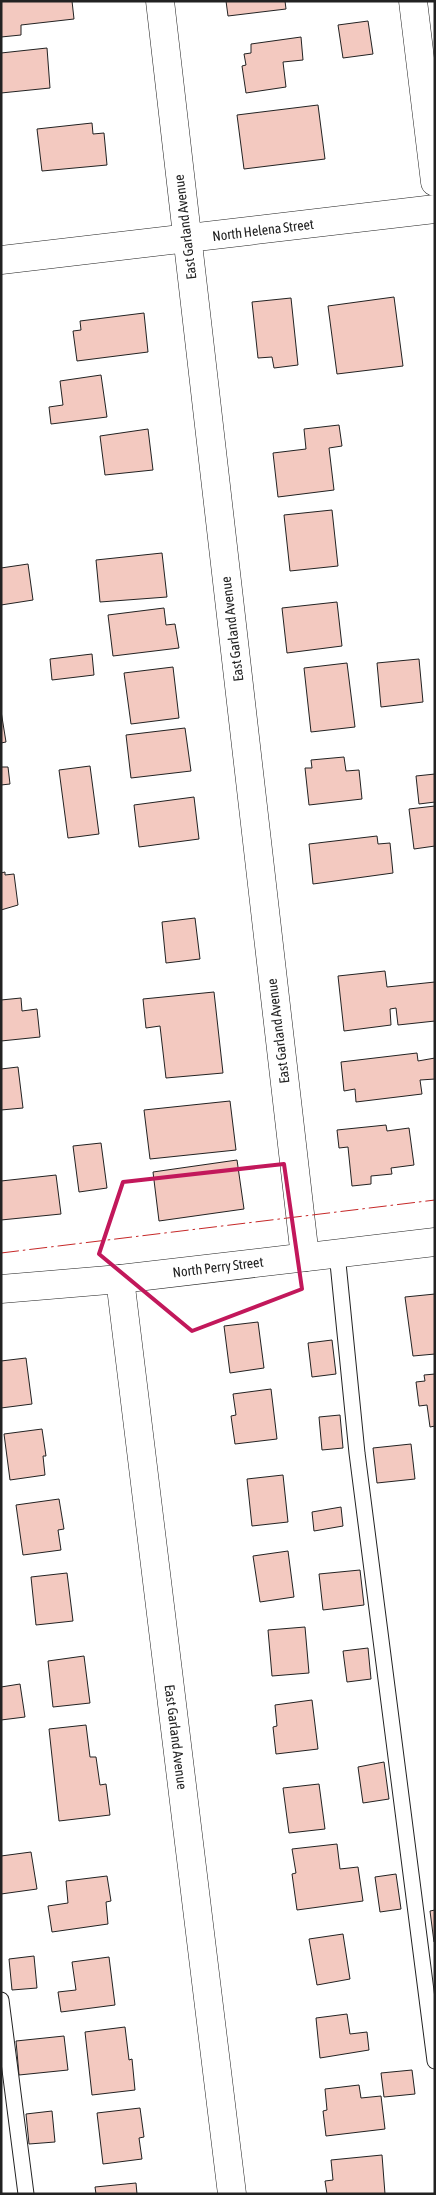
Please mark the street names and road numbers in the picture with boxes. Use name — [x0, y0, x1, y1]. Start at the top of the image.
street label: East Garland Avenue — [171, 174, 199, 280]
street label: North Helena Street — [211, 216, 315, 244]
street label: East Garland Avenue — [218, 576, 246, 682]
street label: East Garland Avenue — [264, 978, 292, 1084]
street label: North Perry Street — [172, 1253, 264, 1281]
street label: East Garland Avenue — [162, 1684, 190, 1790]

